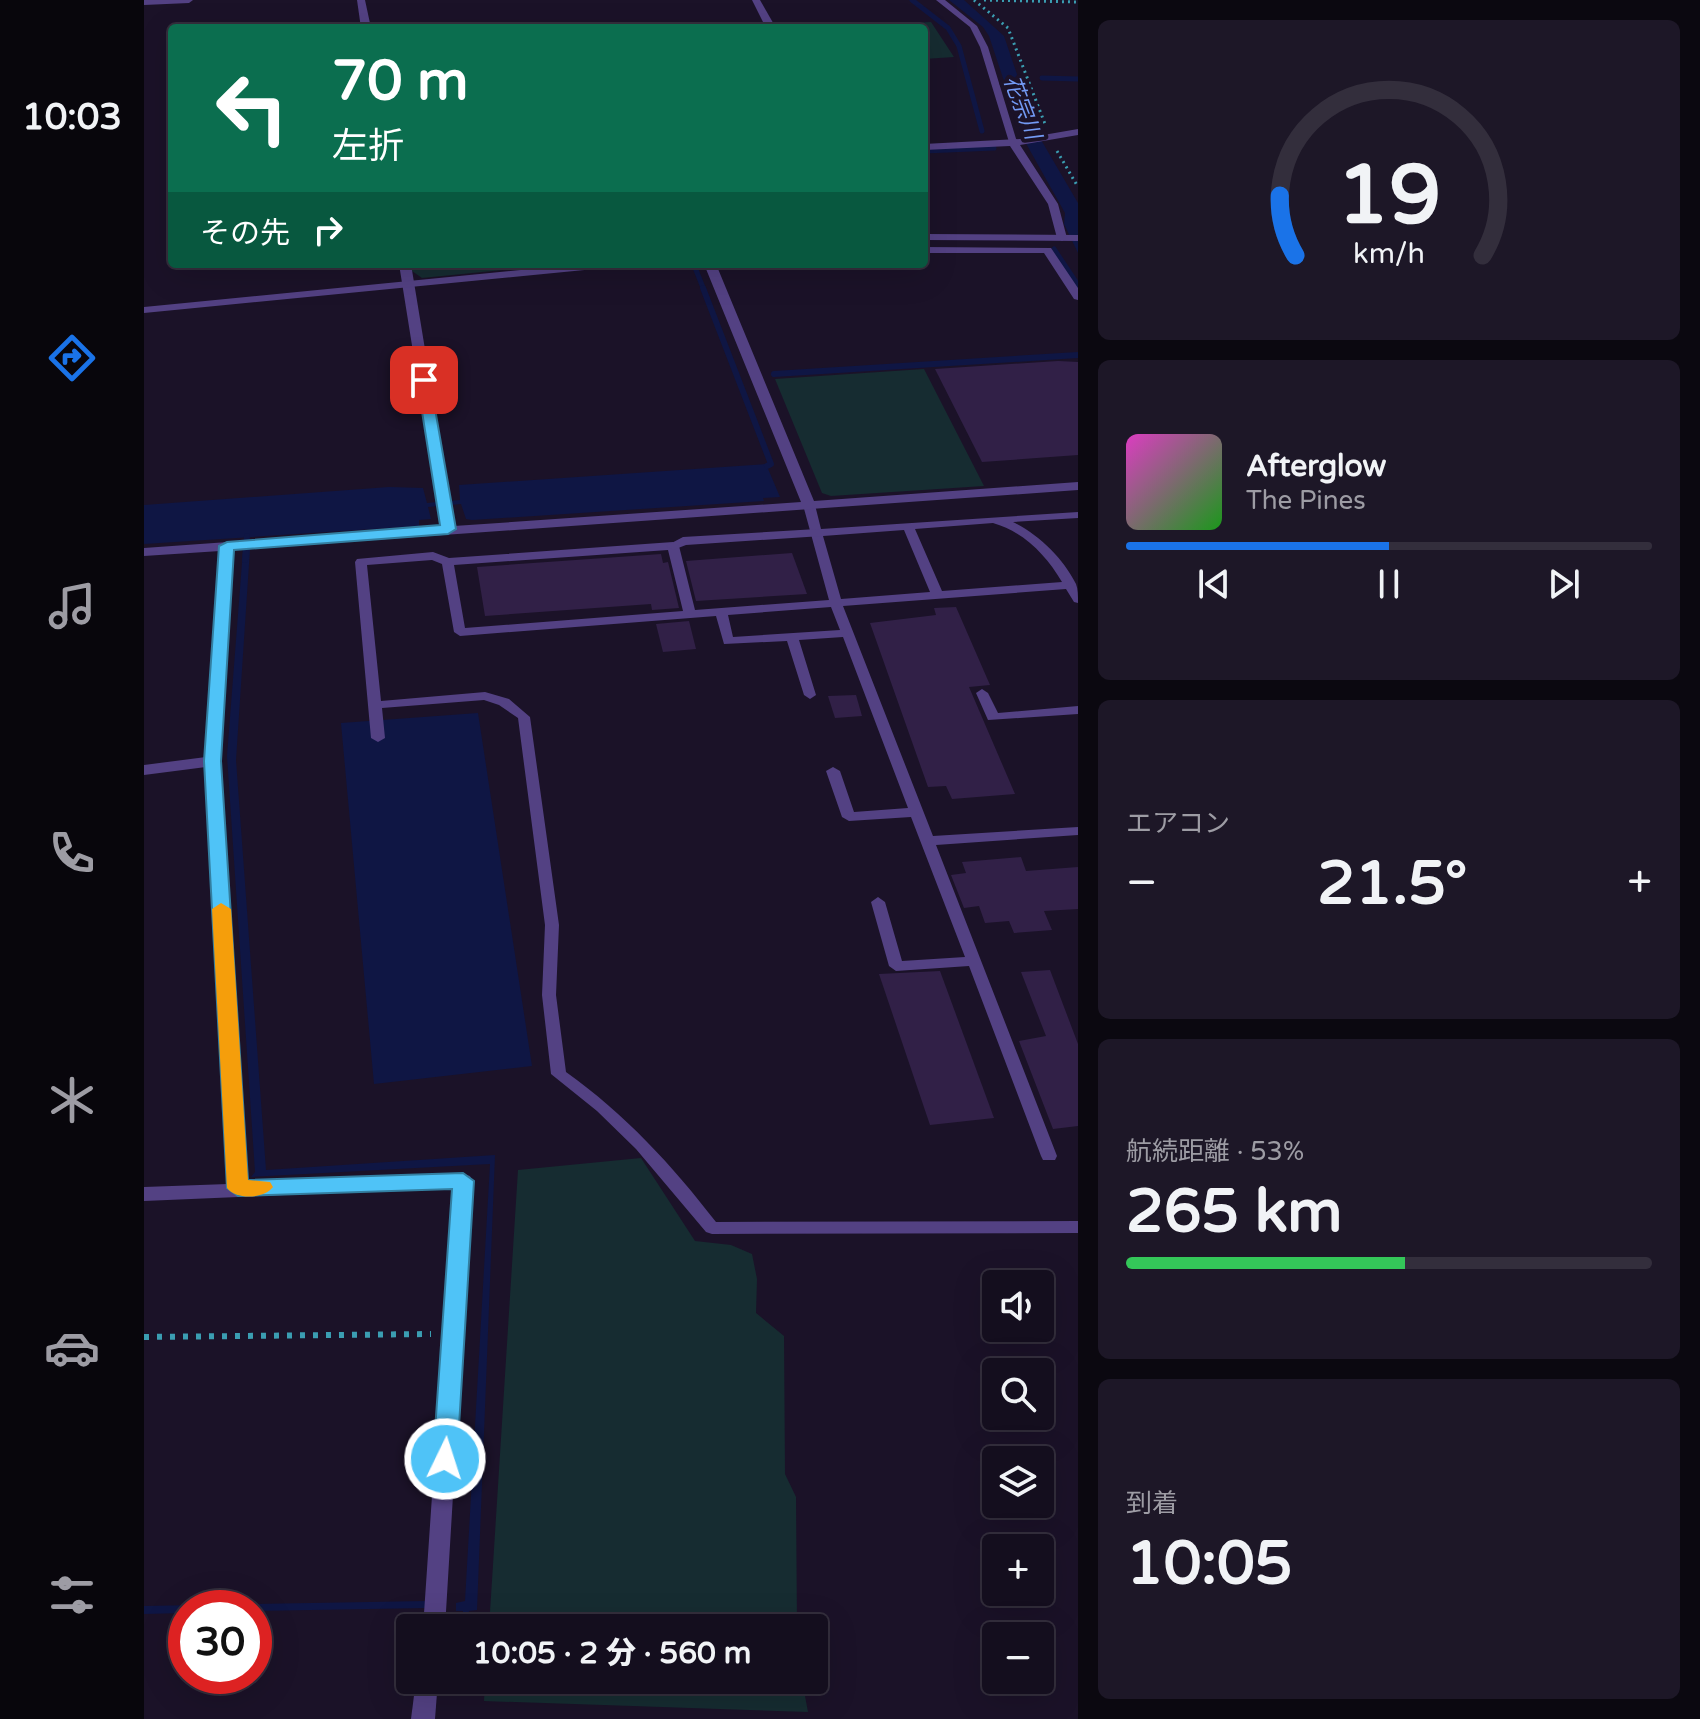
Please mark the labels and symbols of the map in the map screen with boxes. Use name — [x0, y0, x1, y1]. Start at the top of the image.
water label: 花宗川 — [998, 72, 1047, 145]
pin — [390, 346, 458, 414]
position arrow — [403, 1417, 487, 1501]
speed limit sign: 30 — [168, 1590, 272, 1694]

